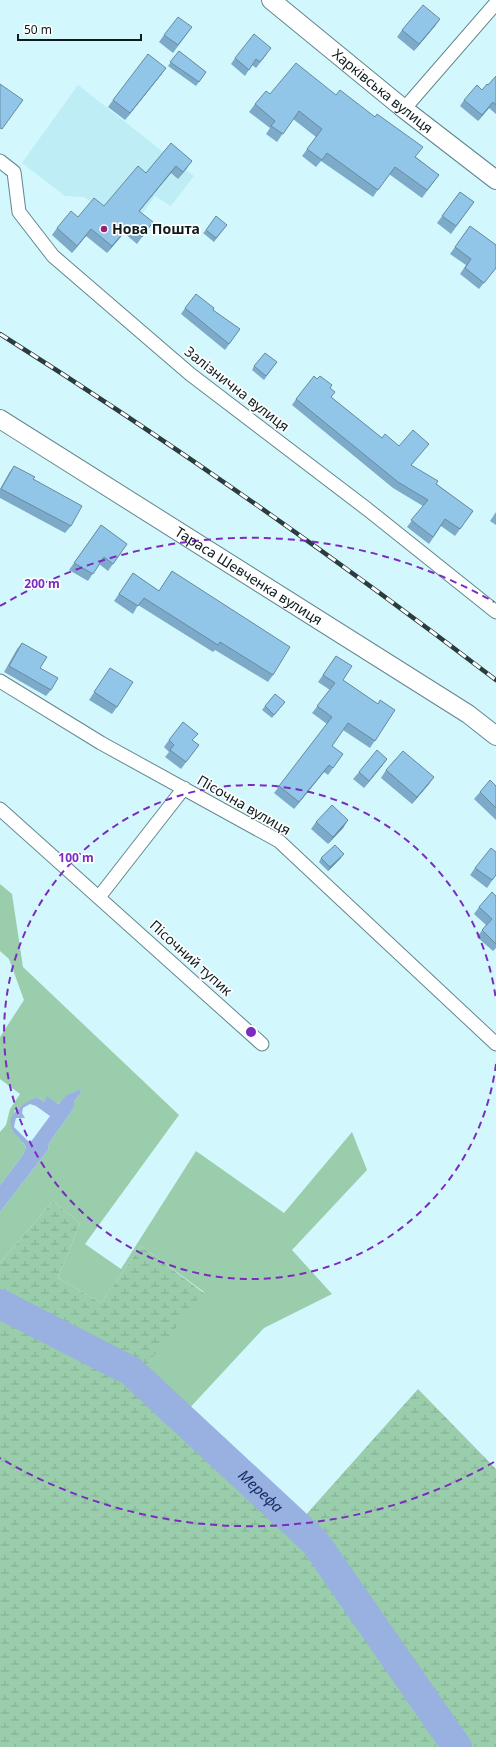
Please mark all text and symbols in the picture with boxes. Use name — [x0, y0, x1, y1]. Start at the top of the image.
scale bar — [18, 16, 141, 42]
text: 50 m — [24, 21, 52, 38]
street label: Харківська вулиця — [329, 44, 437, 137]
place label: Нова Пошта — [112, 219, 200, 238]
marker: Нова Пошта — [99, 224, 109, 234]
street label: Залізнична вулиця — [181, 342, 294, 435]
street label: Тараса Шевченка вулиця — [172, 522, 326, 629]
text: 200 m — [24, 575, 60, 592]
street label: Пісочна вулиця — [194, 770, 294, 839]
text: 100 m — [58, 849, 94, 866]
street label: Пісочний тупик — [146, 915, 237, 1000]
centre of rings — [244, 1025, 258, 1039]
water label: Мерефа — [235, 1465, 288, 1517]

